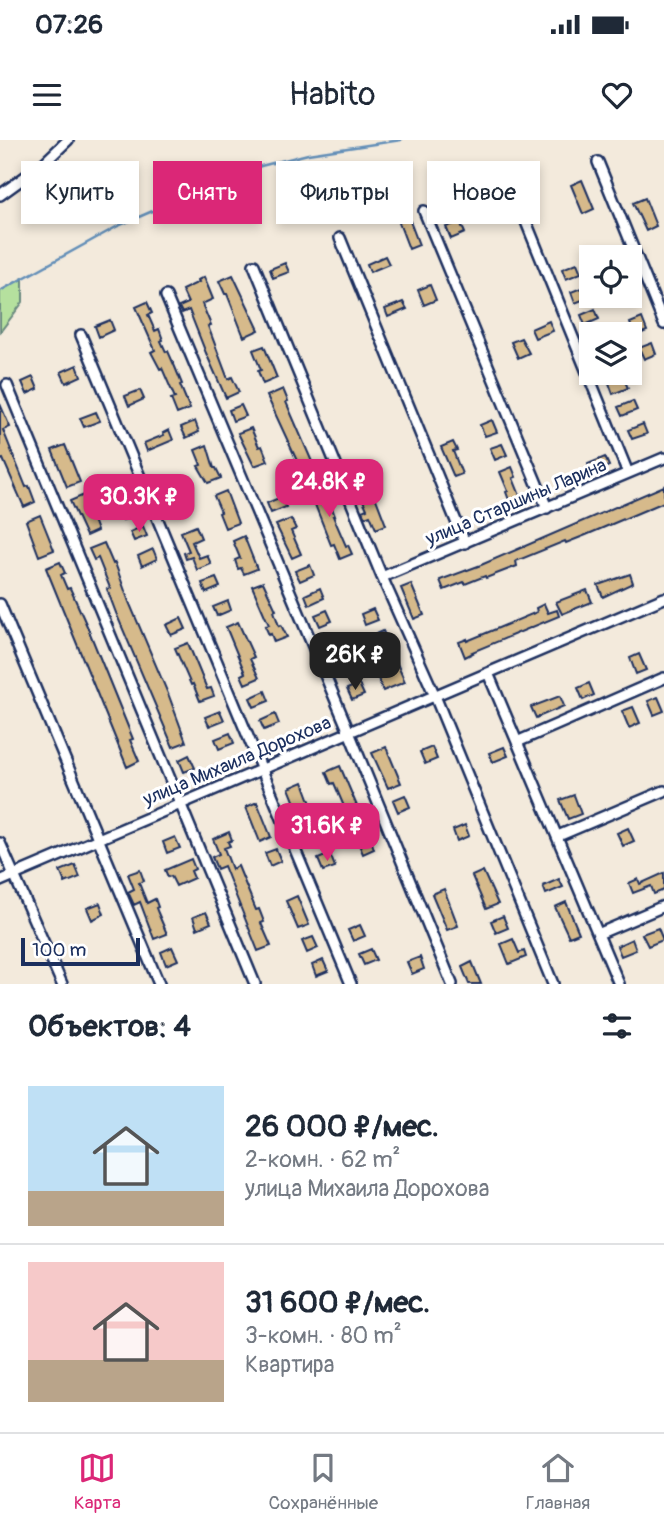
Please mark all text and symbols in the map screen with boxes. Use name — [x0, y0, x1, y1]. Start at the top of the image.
text: 07:26 — [35, 9, 103, 41]
text: Habito — [289, 75, 375, 115]
icon: menu — [28, 76, 66, 114]
icon: heart — [598, 76, 636, 114]
chip: Купить — [21, 161, 139, 224]
chip: Снять — [153, 161, 262, 224]
chip: Фильтры — [276, 161, 413, 224]
chip: Новое — [427, 161, 540, 224]
map controls — [579, 245, 642, 385]
button: locate — [579, 245, 642, 308]
button: layers — [579, 322, 642, 385]
street label: улица Старшины Ларина — [421, 453, 610, 551]
pin: 24.8K ₽ — [264, 460, 394, 519]
text: 24.8K ₽ — [291, 467, 367, 496]
pin: 30.3K ₽ — [74, 474, 204, 534]
text: 30.3K ₽ — [99, 482, 179, 511]
pin: 26K ₽ — [306, 632, 404, 692]
text: 26K ₽ — [326, 640, 384, 669]
street label: улица Михаила Дорохова — [138, 710, 335, 812]
pin: 31.6K ₽ — [262, 804, 392, 863]
text: 31.6K ₽ — [291, 811, 363, 840]
scale bar — [21, 935, 140, 967]
text: 100 m — [32, 938, 86, 962]
icon: filters — [598, 1007, 636, 1045]
text: Объектов: 4 — [28, 1008, 191, 1045]
text: 26 000 ₽/мес. — [245, 1108, 439, 1145]
icon: home — [84, 1114, 168, 1198]
text: 2-комн. · 62 m² — [245, 1145, 400, 1174]
text: улица Михаила Дорохова — [245, 1174, 490, 1203]
text: 31 600 ₽/мес. — [245, 1284, 430, 1321]
icon: home — [84, 1290, 168, 1374]
text: 3-комн. · 80 m² — [245, 1321, 402, 1350]
text: Квартира — [245, 1350, 334, 1379]
tab: Карта — [74, 1449, 121, 1515]
tab: Сохранённые — [269, 1449, 378, 1515]
tab: Главная — [526, 1449, 590, 1515]

